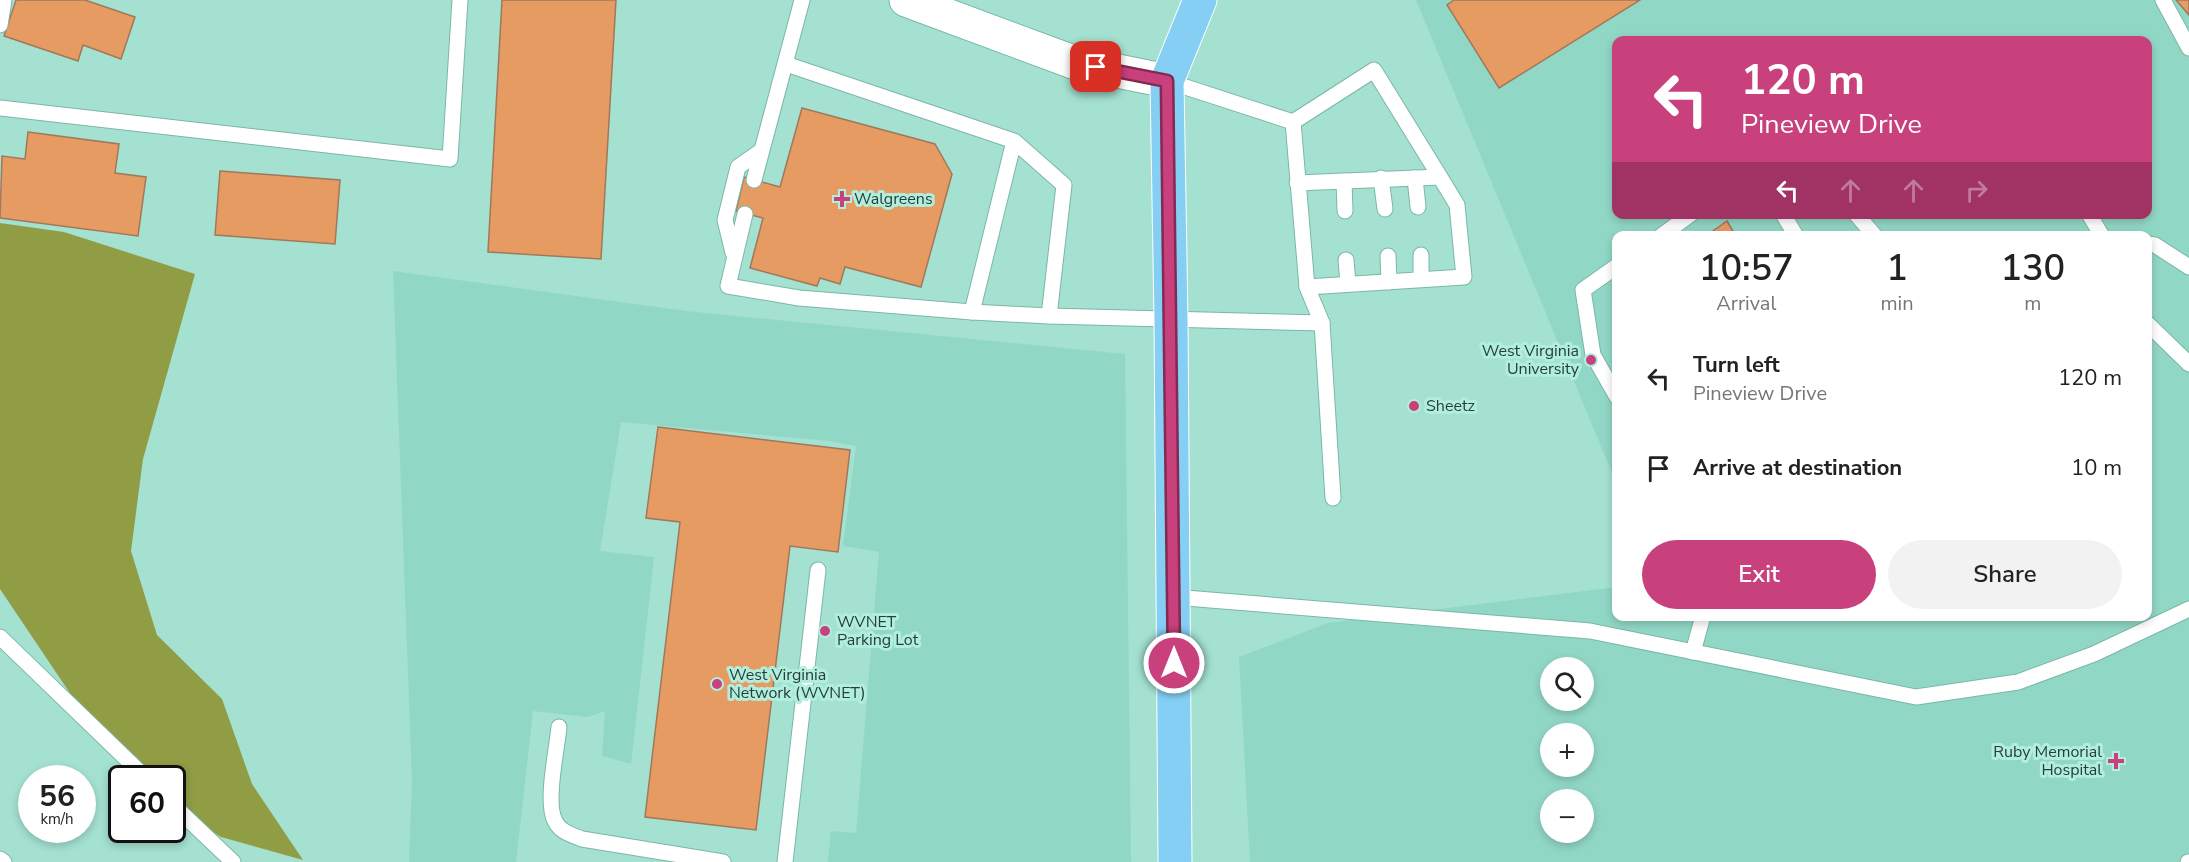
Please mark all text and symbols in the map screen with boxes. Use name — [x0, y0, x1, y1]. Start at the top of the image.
pin — [1070, 41, 1121, 92]
icon: arrive — [1079, 50, 1112, 83]
text: 120 m — [1741, 52, 1865, 109]
icon: left — [1642, 60, 1720, 138]
text: Pineview Drive — [1741, 106, 1922, 143]
icon: left — [1771, 174, 1804, 207]
icon: ahead — [1834, 174, 1867, 207]
icon: ahead — [1897, 174, 1930, 207]
icon: right — [1960, 174, 1993, 207]
place label: Walgreens — [854, 188, 933, 210]
marker: Walgreens — [835, 192, 849, 206]
text: 10:57 — [1699, 244, 1794, 293]
text: 1 — [1886, 244, 1908, 293]
text: 130 — [2000, 244, 2065, 293]
text: Arrival — [1716, 290, 1776, 317]
text: min — [1881, 290, 1914, 317]
text: m — [2024, 290, 2041, 317]
place label: West Virginia University — [1482, 340, 1580, 380]
text: Turn left — [1693, 350, 1780, 380]
marker: West Virginia University — [1584, 353, 1598, 367]
icon: left — [1642, 362, 1675, 395]
text: 120 m — [2058, 363, 2122, 393]
text: Pineview Drive — [1693, 380, 1827, 407]
place label: Sheetz — [1426, 395, 1475, 417]
marker: Sheetz — [1407, 399, 1421, 413]
icon: arrive — [1642, 452, 1675, 485]
text: Arrive at destination — [1693, 453, 1902, 483]
text: 10 m — [2071, 453, 2122, 483]
button: Exit — [1642, 540, 1876, 609]
button: Share — [1888, 540, 2122, 609]
place label: WVNET Parking Lot — [837, 611, 919, 651]
marker: WVNET Parking Lot — [818, 624, 832, 638]
position arrow — [1142, 631, 1206, 695]
map controls — [1540, 657, 1594, 843]
button: search — [1540, 657, 1594, 711]
place label: West Virginia Network (WVNET) — [729, 664, 866, 704]
marker: West Virginia Network (WVNET) — [710, 677, 724, 691]
button: + — [1540, 723, 1594, 777]
place label: Ruby Memorial Hospital — [1993, 741, 2102, 781]
marker: Ruby Memorial Hospital — [2107, 752, 2125, 770]
speed limit sign: 60 — [108, 765, 186, 843]
text: 56 — [39, 776, 75, 817]
button: − — [1540, 789, 1594, 843]
text: km/h — [40, 809, 74, 829]

